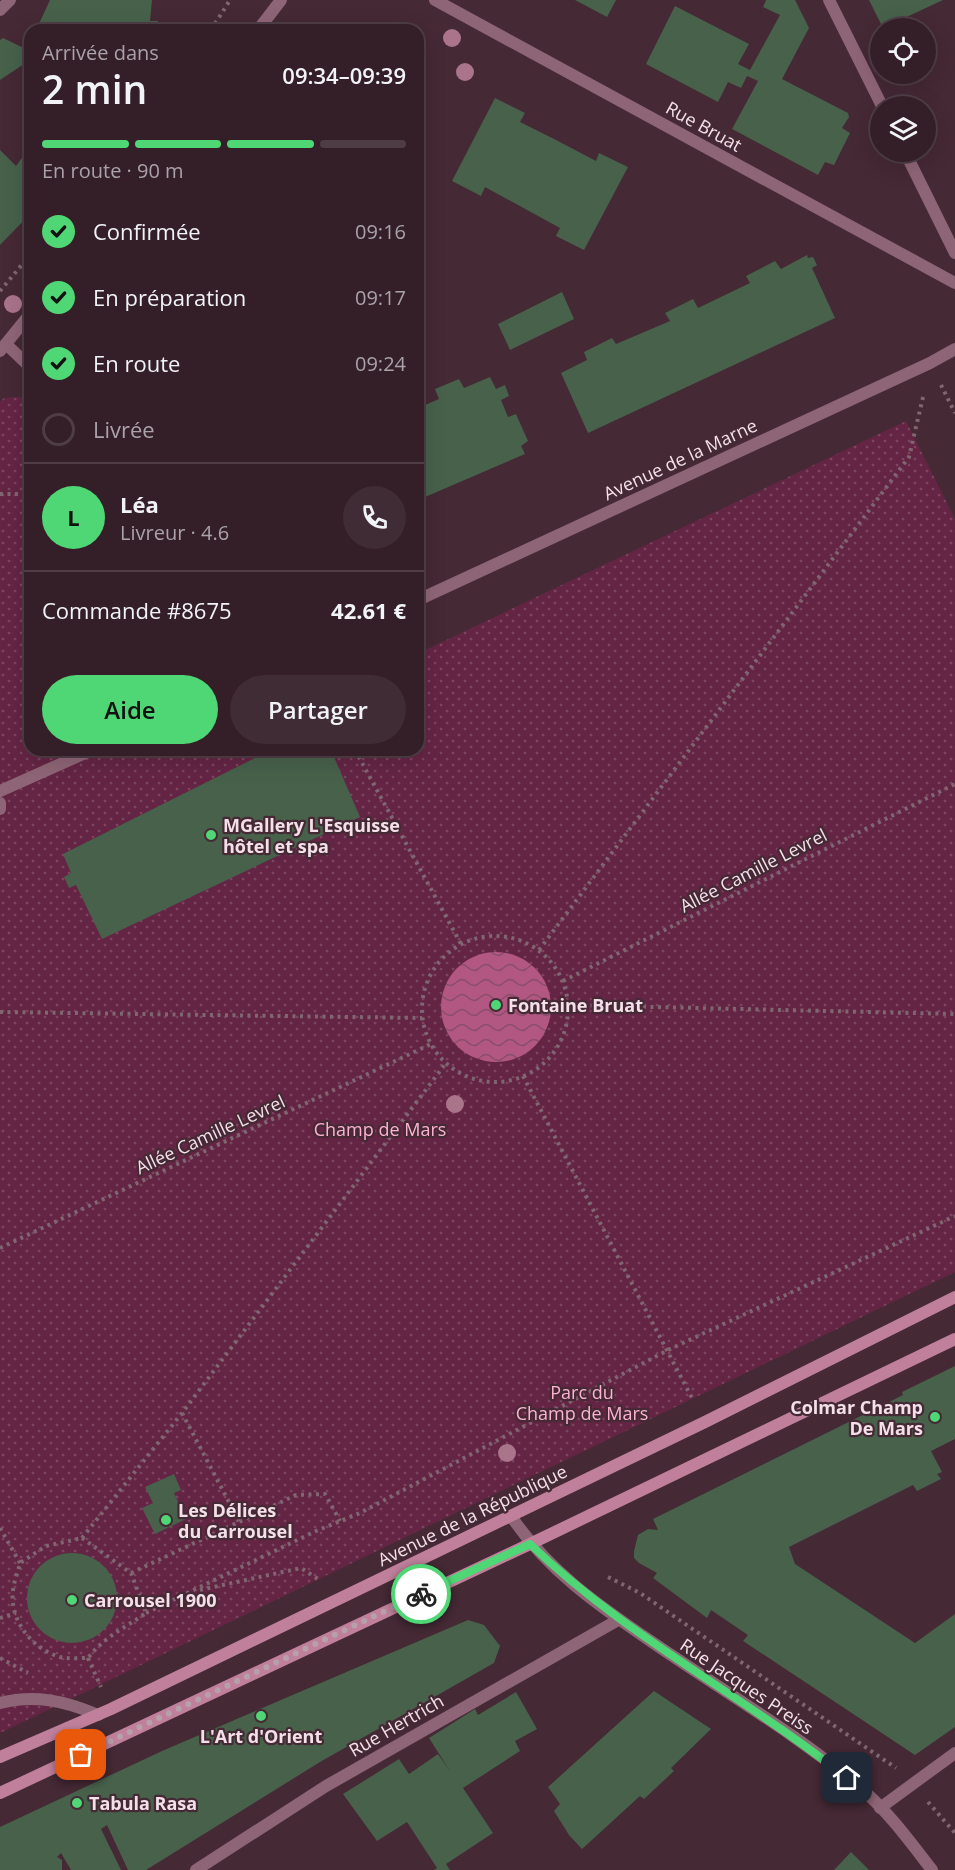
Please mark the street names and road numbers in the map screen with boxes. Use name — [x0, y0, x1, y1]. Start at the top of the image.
street label: Rue Bruat — [662, 95, 746, 157]
street label: Avenue de la Marne — [599, 413, 761, 505]
street label: Allée Camille Levrel — [675, 822, 831, 918]
street label: Allée Camille Levrel — [131, 1089, 289, 1179]
street label: Avenue de la République — [373, 1459, 571, 1571]
street label: Rue Jacques Preiss — [676, 1632, 818, 1740]
street label: Rue Hertrich — [344, 1688, 448, 1762]

